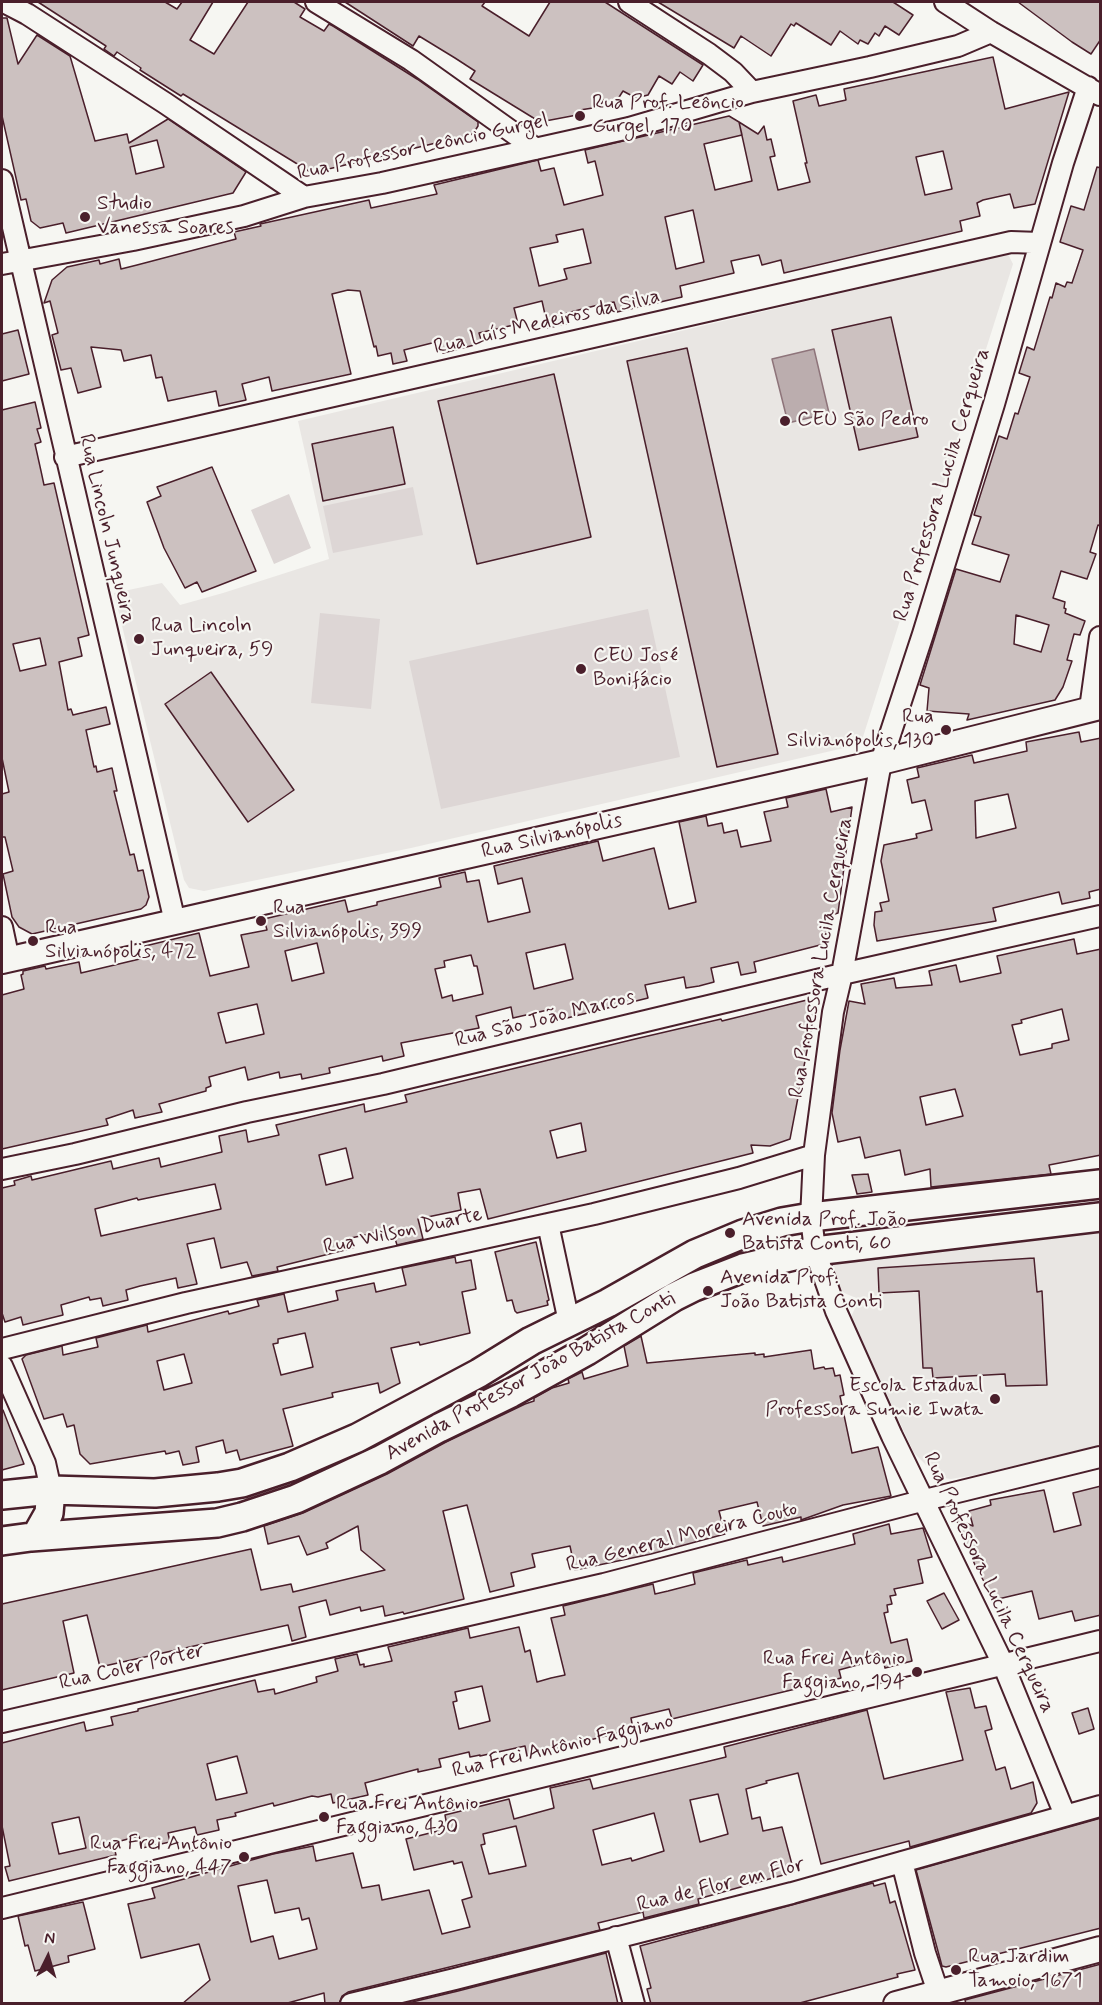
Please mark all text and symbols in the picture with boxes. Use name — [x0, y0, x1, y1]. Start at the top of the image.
place label: Rua Prof. Leôncio Gurgel, 170 — [592, 91, 744, 141]
street label: Rua Professor Leôncio Gurgel — [295, 109, 551, 187]
marker: Rua Prof. Leôncio Gurgel, 170 — [573, 109, 587, 123]
place label: Studio Vanessa Soares — [97, 192, 234, 242]
marker: Studio Vanessa Soares — [78, 210, 92, 224]
street label: Rua Luís Medeiros da Silva — [431, 285, 663, 361]
street label: Rua Professora Lucila Cerqueira — [889, 345, 997, 625]
place label: CEU São Pedro — [797, 408, 929, 434]
marker: CEU São Pedro — [778, 414, 792, 428]
street label: Rua Lincoln Junqueira — [72, 432, 140, 626]
place label: Rua Lincoln Junqueira, 59 — [151, 614, 274, 664]
marker: Rua Lincoln Junqueira, 59 — [132, 632, 146, 646]
place label: CEU José Bonifácio — [593, 644, 678, 694]
marker: CEU José Bonifácio — [574, 662, 588, 676]
place label: Rua Silvianópolis, 130 — [787, 705, 934, 755]
marker: Rua Silvianópolis, 130 — [939, 723, 953, 737]
street label: Rua Silvianópolis — [479, 809, 625, 865]
street label: Rua Professora Lucila Cerqueira — [785, 816, 859, 1100]
place label: Rua Silvianópolis, 399 — [273, 896, 422, 946]
marker: Rua Silvianópolis, 399 — [254, 914, 268, 928]
place label: Rua Silvianópolis, 472 — [45, 916, 197, 966]
marker: Rua Silvianópolis, 472 — [26, 934, 40, 948]
street label: Rua São João Marcos — [453, 985, 637, 1055]
street label: Rua Wilson Duarte — [321, 1203, 485, 1261]
place label: Avenida Prof. João Batista Conti, 60 — [742, 1208, 906, 1258]
marker: Avenida Prof. João Batista Conti, 60 — [723, 1226, 737, 1240]
place label: Avenida Prof. João Batista Conti — [720, 1266, 882, 1316]
marker: Avenida Prof. João Batista Conti — [701, 1284, 715, 1298]
street label: Avenida Professor João Batista Conti — [382, 1287, 680, 1467]
place label: Escola Estadual Professora Sumie Iwata — [765, 1374, 983, 1424]
marker: Escola Estadual Professora Sumie Iwata — [988, 1392, 1002, 1406]
street label: Rua Professora Lucila Cerqueira — [916, 1449, 1060, 1717]
street label: Rua General Moreira Couto — [564, 1497, 800, 1579]
street label: Rua Coler Porter — [57, 1639, 207, 1697]
place label: Rua Frei Antônio Faggiano, 194 — [763, 1647, 905, 1697]
marker: Rua Frei Antônio Faggiano, 194 — [910, 1665, 924, 1679]
street label: Rua Frei Antônio Faggiano — [450, 1709, 676, 1785]
place label: Rua Frei Antônio Faggiano, 430 — [336, 1792, 478, 1842]
marker: Rua Frei Antônio Faggiano, 430 — [317, 1810, 331, 1824]
place label: Rua Frei Antônio Faggiano, 447 — [90, 1832, 232, 1882]
marker: Rua Frei Antônio Faggiano, 447 — [237, 1850, 251, 1864]
street label: Rua de Flor em Flor — [635, 1853, 807, 1919]
north arrow — [18, 1927, 78, 1987]
text: N — [43, 1928, 56, 1949]
place label: Rua Jardim Tamoio, 1671 — [968, 1945, 1083, 1995]
marker: Rua Jardim Tamoio, 1671 — [949, 1963, 963, 1977]

